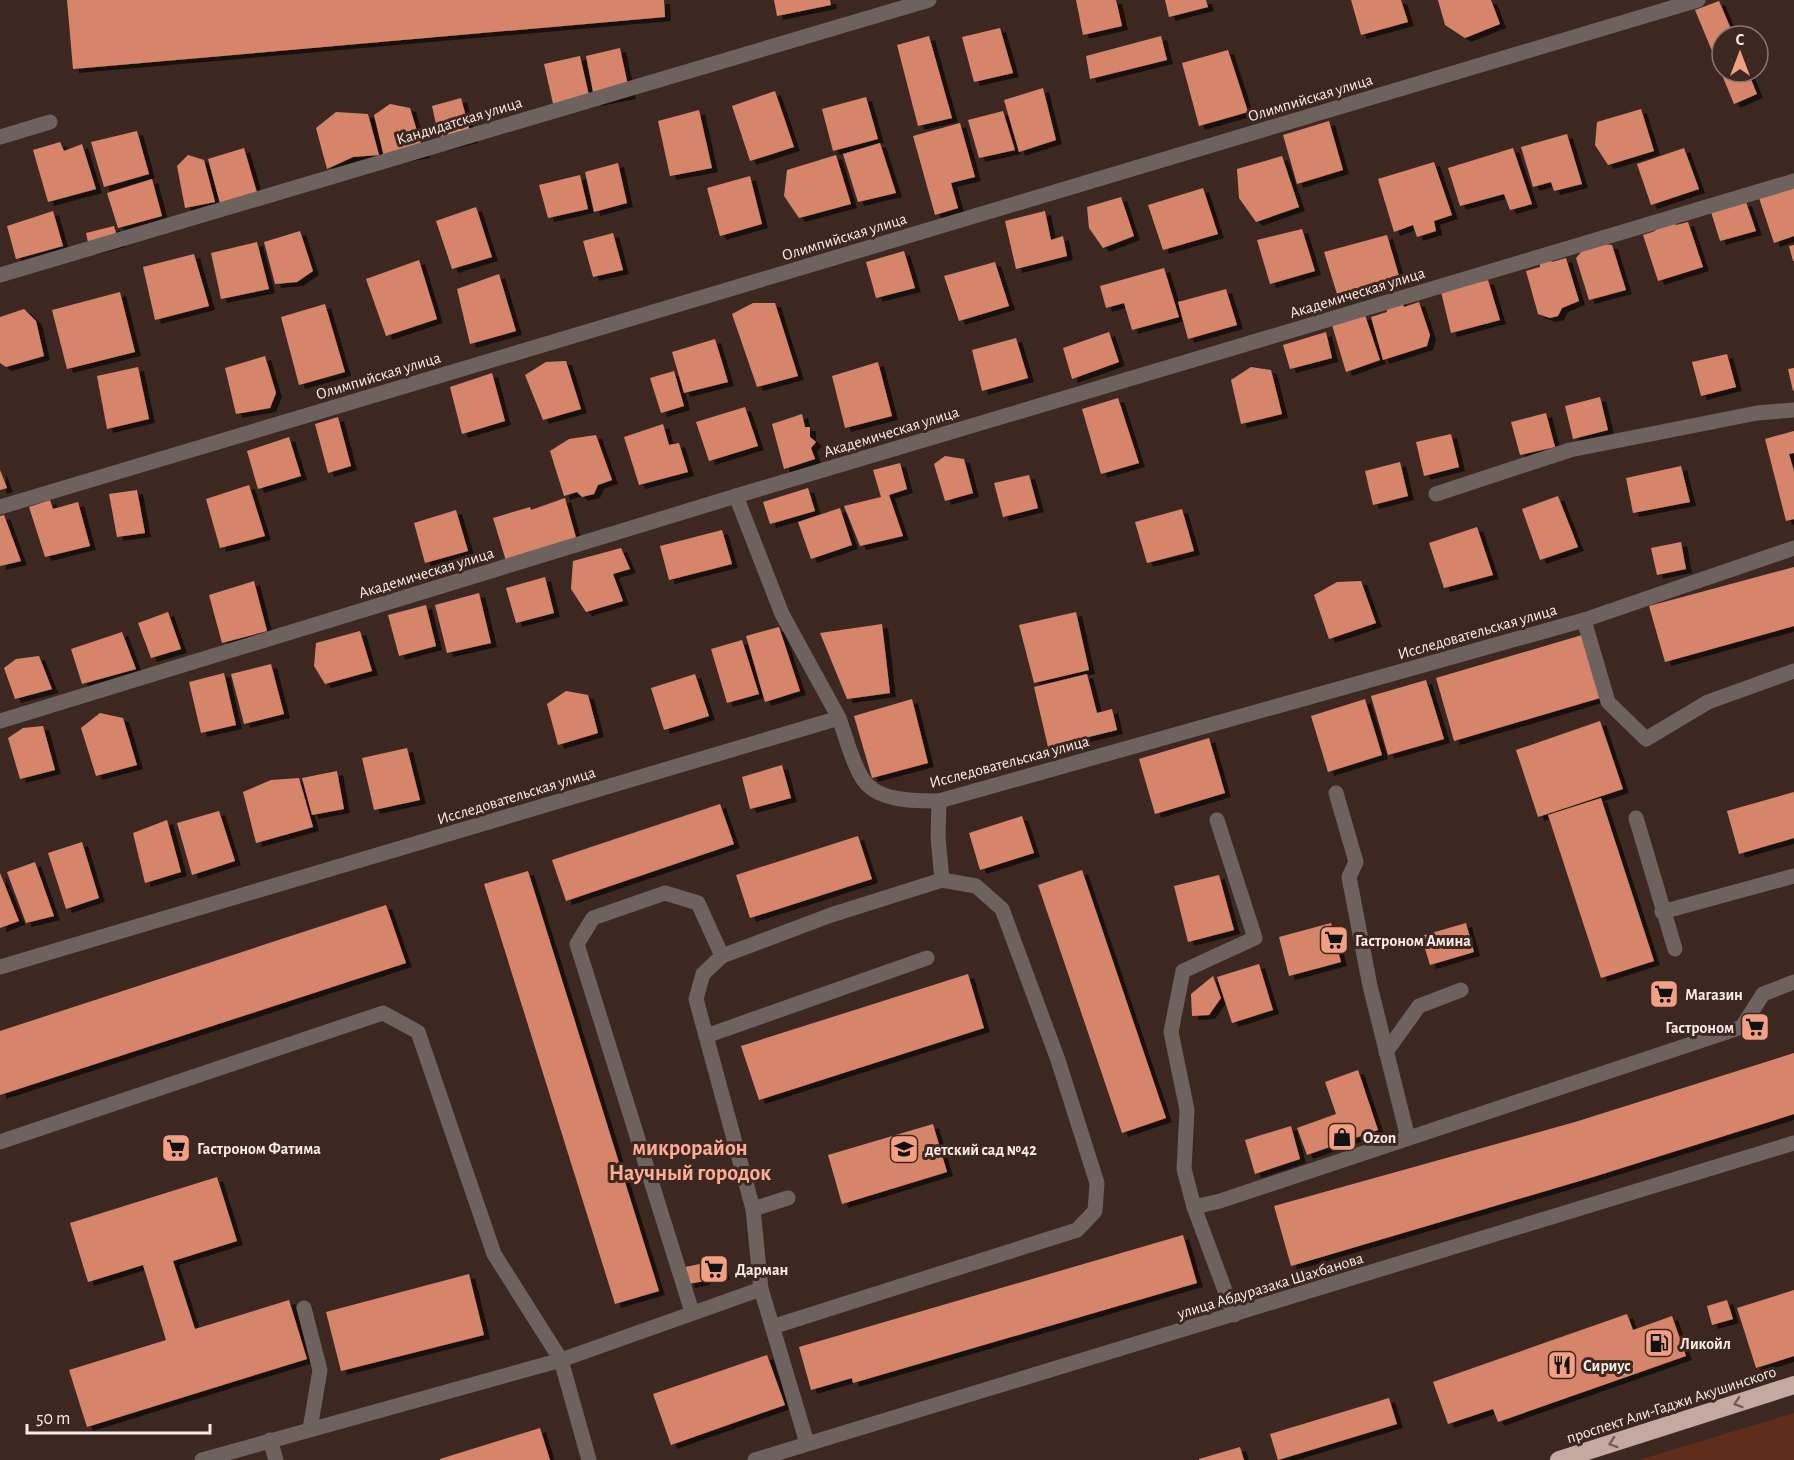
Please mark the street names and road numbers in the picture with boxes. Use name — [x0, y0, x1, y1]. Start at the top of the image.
street label: Олимпийская улица — [1246, 71, 1375, 125]
street label: Кандидатская улица — [394, 94, 524, 149]
street label: Олимпийская улица — [780, 210, 909, 264]
street label: Академическая улица — [1288, 265, 1427, 322]
street label: Олимпийская улица — [314, 349, 443, 403]
street label: Академическая улица — [822, 404, 961, 461]
street label: Академическая улица — [357, 545, 496, 602]
street label: Исследовательская улица — [1396, 602, 1559, 663]
street label: Исследовательская улица — [928, 733, 1091, 792]
street label: Исследовательская улица — [435, 764, 598, 829]
street label: улица Абдуразака Шахбанова — [1175, 1250, 1365, 1323]
street label: проспект Али-Гаджи Акушинского — [1565, 1363, 1779, 1447]

